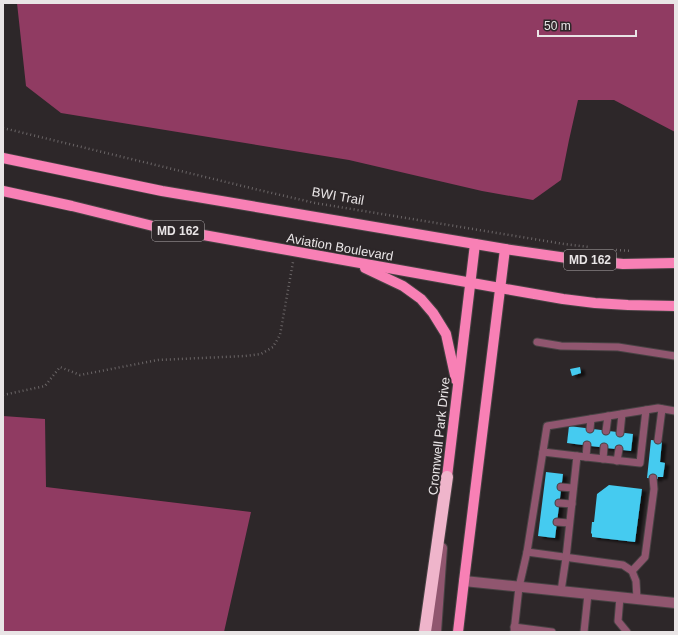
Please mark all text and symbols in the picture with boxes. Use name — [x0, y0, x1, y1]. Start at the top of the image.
scale bar — [538, 12, 636, 38]
text: 50 m — [544, 19, 571, 33]
street label: BWI Trail — [311, 184, 365, 208]
road number: MD 162 — [152, 221, 204, 241]
street label: Aviation Boulevard — [285, 230, 395, 264]
road number: MD 162 — [564, 250, 616, 270]
street label: Cromwell Park Drive — [425, 376, 453, 496]

